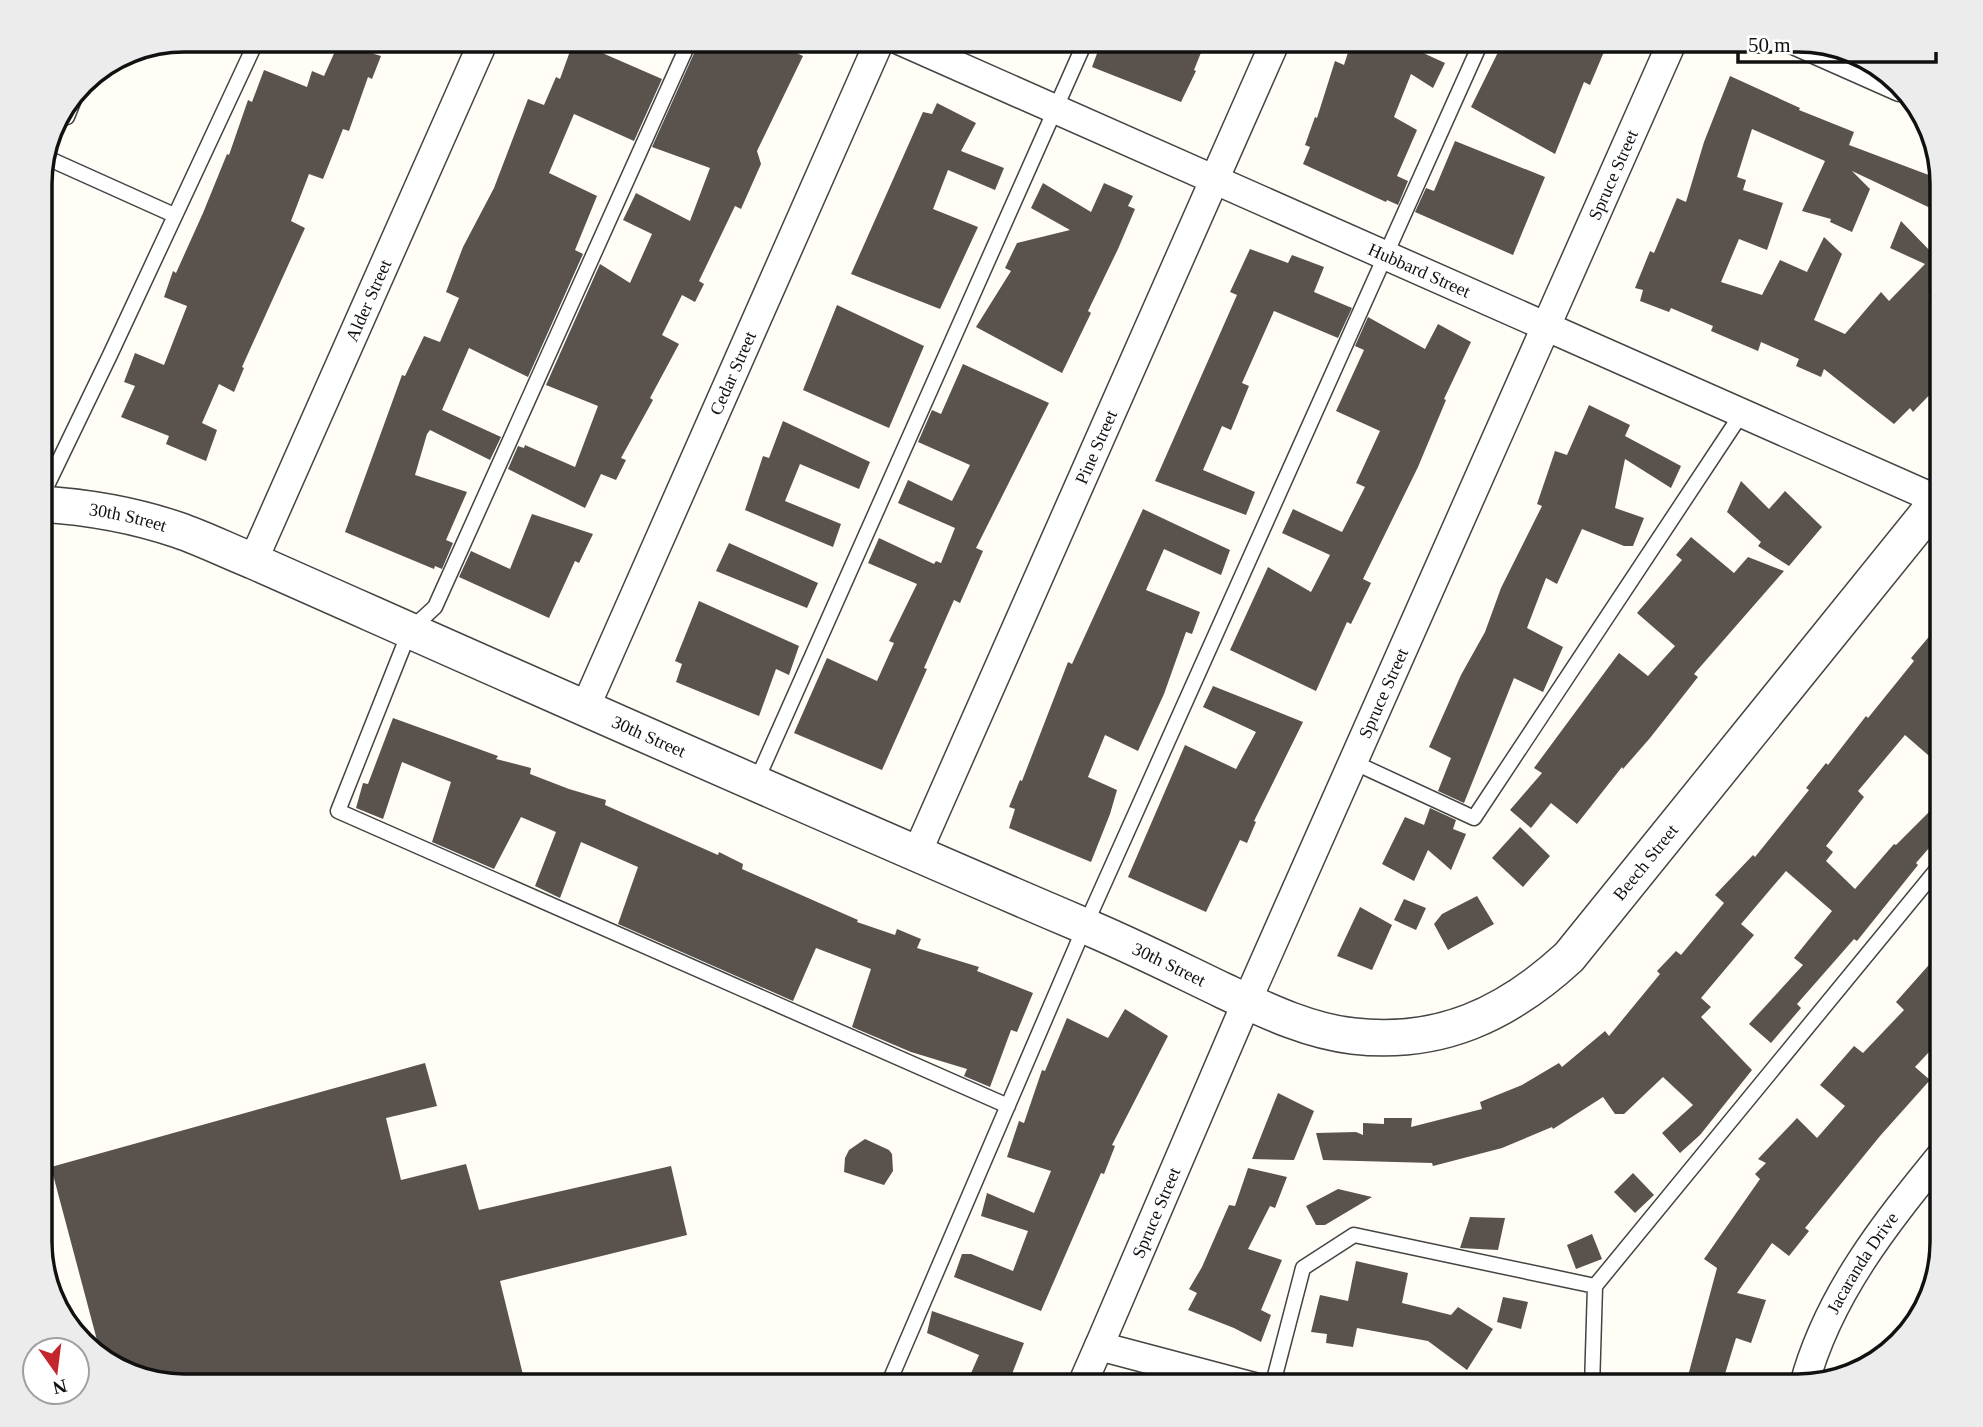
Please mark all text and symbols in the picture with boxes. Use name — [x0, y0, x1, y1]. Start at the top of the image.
scale bar — [1738, 21, 1936, 65]
text: 50 m — [1748, 33, 1791, 57]
street label: Spruce Street — [1584, 127, 1642, 223]
street label: Hubbard Street — [1365, 239, 1473, 302]
street label: Alder Street — [342, 256, 395, 345]
street label: Cedar Street — [706, 328, 760, 418]
street label: Pine Street — [1071, 407, 1121, 487]
street label: 30th Street — [88, 499, 169, 536]
street label: Spruce Street — [1355, 645, 1412, 741]
street label: 30th Street — [609, 712, 689, 762]
street label: Beech Street — [1609, 820, 1682, 904]
street label: 30th Street — [1129, 938, 1209, 991]
street label: Spruce Street — [1128, 1164, 1184, 1261]
street label: Jacaranda Drive — [1823, 1208, 1902, 1317]
north arrow — [21, 1336, 91, 1406]
text: N — [51, 1375, 69, 1399]

